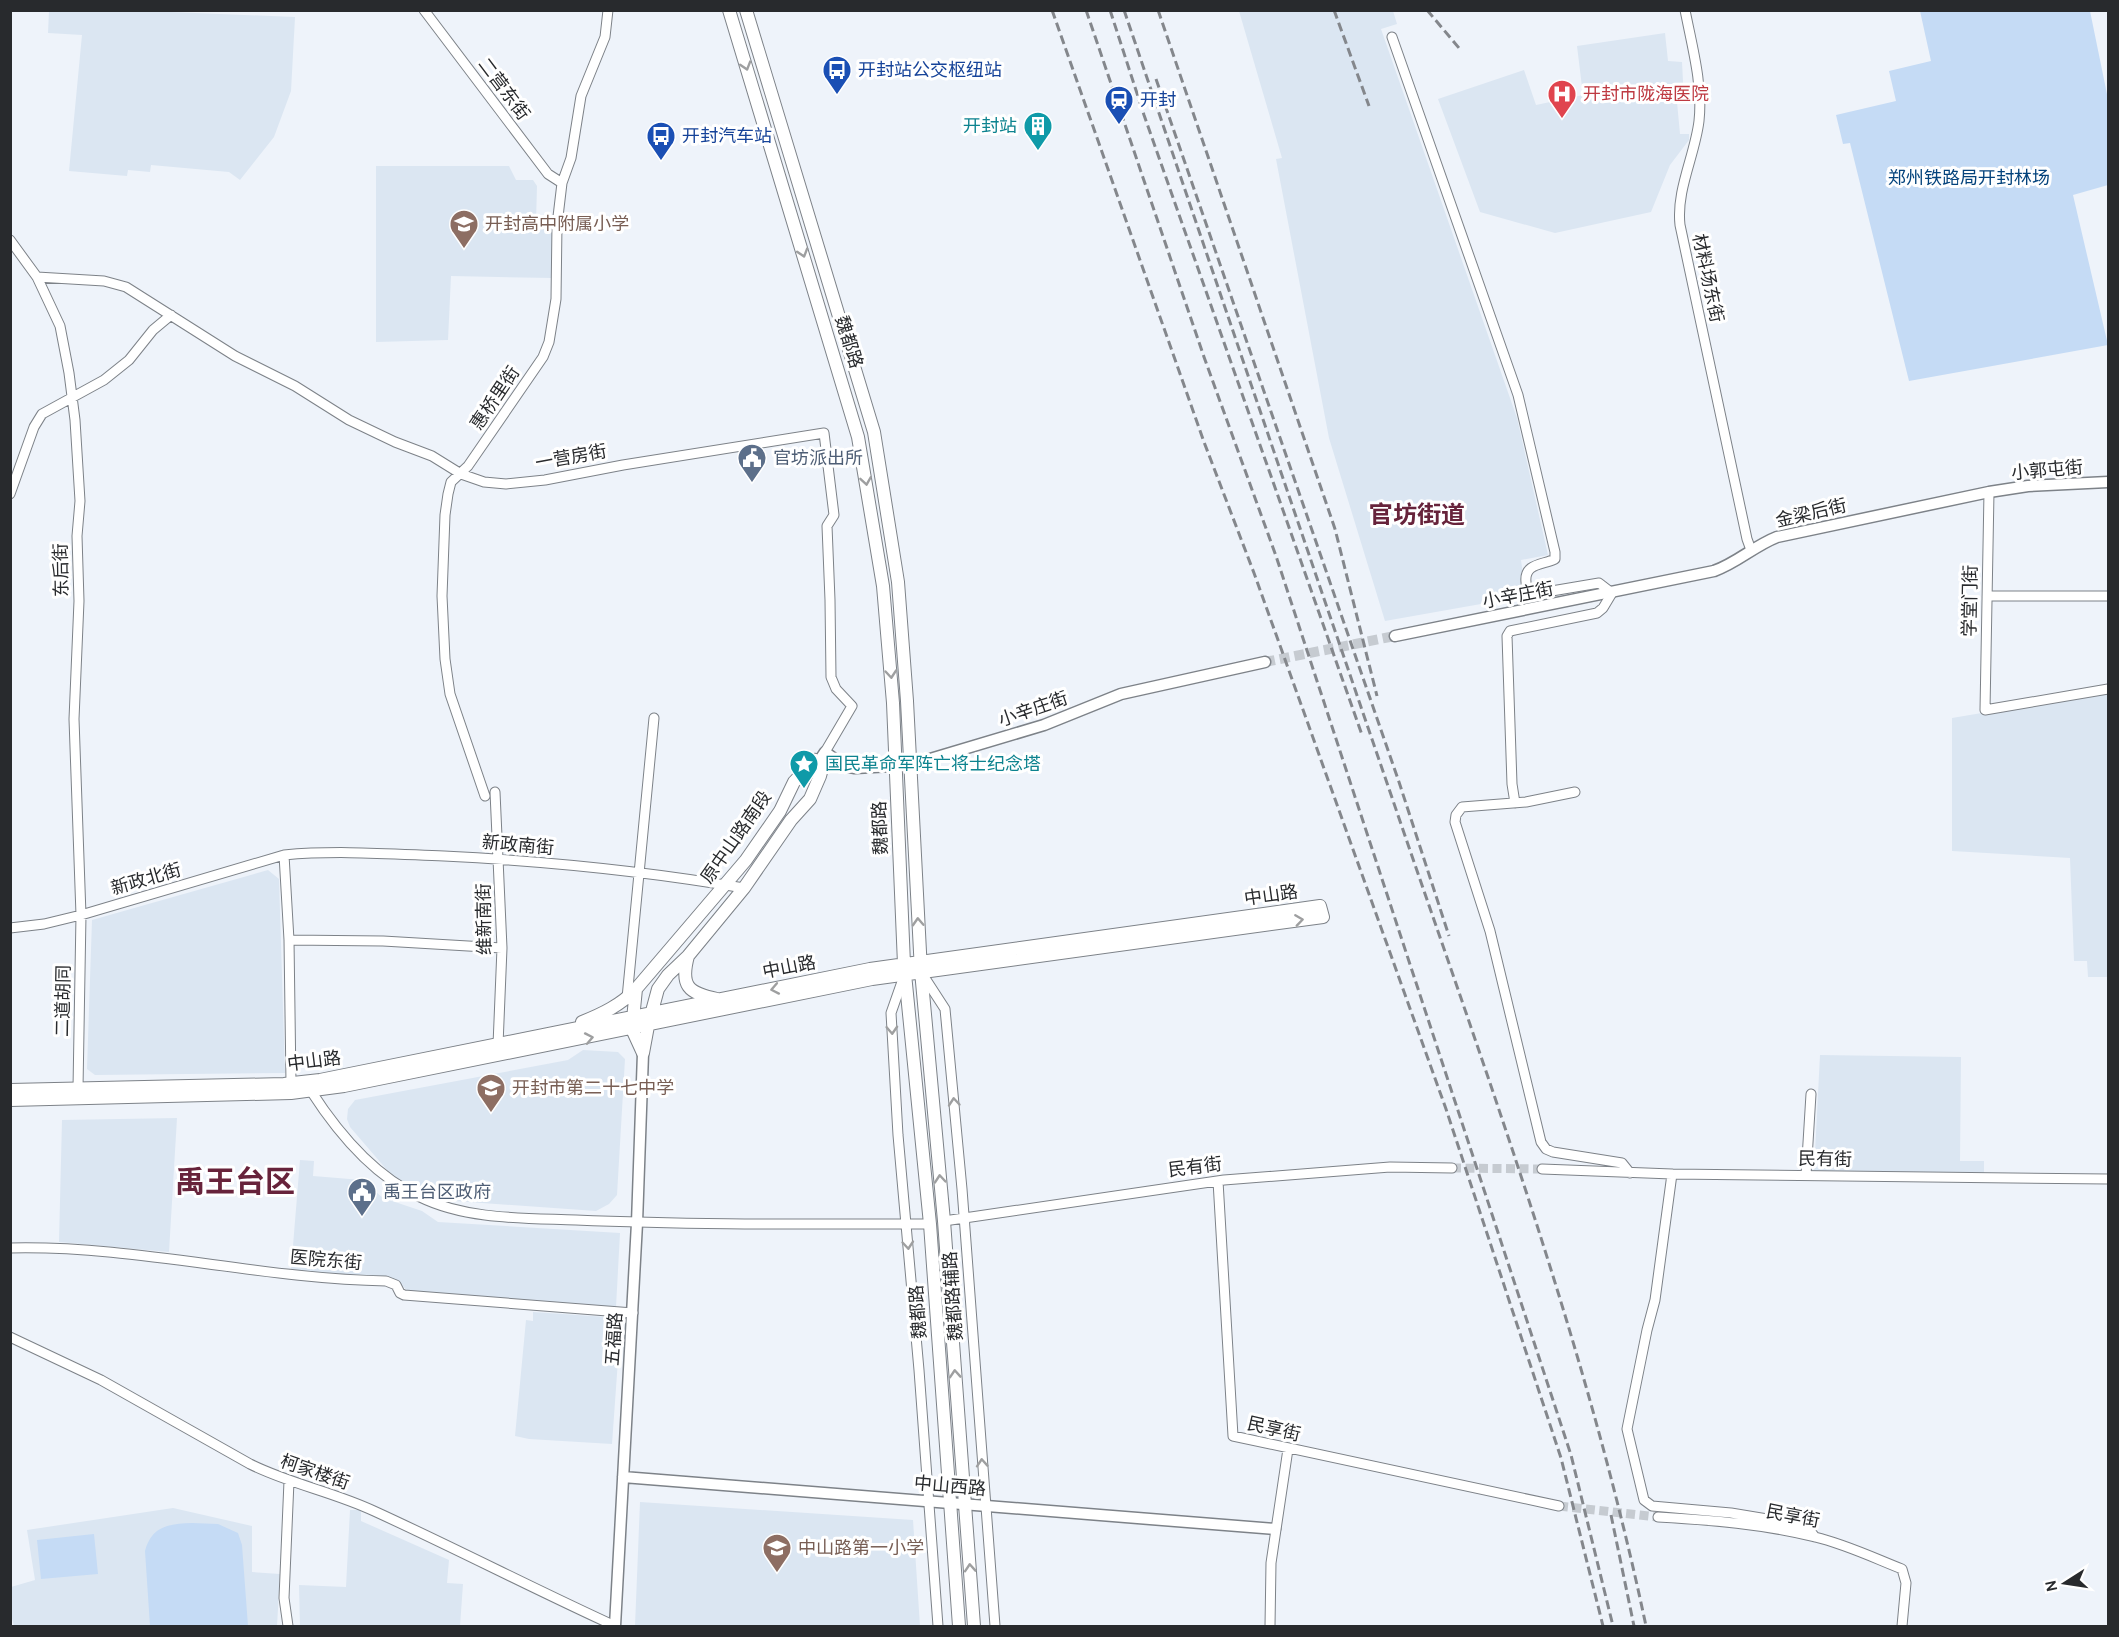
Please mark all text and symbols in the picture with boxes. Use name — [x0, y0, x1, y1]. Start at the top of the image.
street label: 二营东街 — [474, 54, 534, 124]
bus stop icon: 开封站公交枢纽站 — [821, 54, 853, 96]
place label: 开封站公交枢纽站 — [858, 59, 1002, 81]
one-way arrow — [739, 60, 751, 71]
hospital icon: 开封市陇海医院 — [1546, 78, 1578, 120]
place label: 开封市陇海医院 — [1583, 83, 1709, 105]
station icon: 开封 — [1103, 84, 1135, 126]
place label: 开封 — [1140, 89, 1176, 111]
building icon: 开封站 — [1022, 110, 1054, 152]
place label: 开封站 — [963, 115, 1017, 137]
bus stop icon: 开封汽车站 — [645, 120, 677, 162]
place label: 开封汽车站 — [682, 125, 772, 147]
park label: 郑州铁路局开封林场 — [1888, 167, 2050, 189]
school or university icon: 开封高中附属小学 — [448, 208, 480, 250]
place label: 开封高中附属小学 — [485, 213, 629, 235]
street label: 材料场东街 — [1688, 232, 1728, 324]
one-way arrow — [796, 247, 808, 258]
street label: 魏都路 — [831, 313, 867, 371]
street label: 惠桥里街 — [466, 362, 524, 434]
street label: 一营房街 — [534, 440, 608, 474]
public building icon: 官坊派出所 — [736, 442, 768, 484]
place label: 官坊派出所 — [773, 447, 863, 469]
street label: 小郭屯街 — [2010, 456, 2084, 484]
one-way arrow — [859, 476, 871, 486]
street label: 金梁后街 — [1773, 494, 1849, 532]
district label: 官坊街道 — [1369, 501, 1465, 529]
street label: 东后街 — [50, 543, 72, 597]
street label: 学堂门街 — [1958, 565, 1982, 637]
street label: 小辛庄街 — [1481, 577, 1555, 613]
one-way arrow — [884, 670, 897, 679]
street label: 小辛庄街 — [995, 687, 1071, 731]
place icon: 国民革命军阵亡将士纪念塔 — [788, 748, 820, 790]
place label: 国民革命军阵亡将士纪念塔 — [825, 753, 1041, 775]
street label: 原中山路南段 — [696, 786, 776, 888]
street label: 魏都路 — [868, 801, 892, 855]
street label: 新政南街 — [481, 831, 555, 859]
street label: 新政北街 — [108, 859, 184, 899]
street label: 中山路 — [1243, 880, 1299, 910]
street label: 维新南街 — [472, 883, 496, 955]
one-way arrow — [1294, 914, 1303, 926]
one-way arrow — [912, 918, 925, 927]
street label: 中山路 — [760, 951, 818, 983]
street label: 二道胡同 — [51, 965, 75, 1037]
one-way arrow — [770, 982, 780, 995]
one-way arrow — [886, 1025, 899, 1034]
one-way arrow — [583, 1032, 593, 1045]
street label: 中山路 — [286, 1047, 342, 1075]
school or university icon: 开封市第二十七中学 — [475, 1072, 507, 1114]
place label: 开封市第二十七中学 — [512, 1077, 674, 1099]
one-way arrow — [948, 1097, 961, 1106]
street label: 民有街 — [1798, 1148, 1852, 1170]
street label: 民有街 — [1167, 1153, 1223, 1181]
district label: 禹王台区 — [175, 1164, 295, 1200]
one-way arrow — [934, 1175, 947, 1184]
public building icon: 禹王台区政府 — [346, 1176, 378, 1218]
place label: 禹王台区政府 — [383, 1181, 491, 1203]
one-way arrow — [901, 1241, 914, 1250]
street label: 医院东街 — [289, 1246, 363, 1274]
street label: 魏都路辅路 — [939, 1250, 967, 1342]
street label: 魏都路 — [905, 1284, 931, 1340]
street label: 五福路 — [601, 1311, 627, 1367]
one-way arrow — [949, 1369, 962, 1378]
street label: 民享街 — [1245, 1412, 1303, 1446]
street label: 柯家楼街 — [277, 1450, 353, 1494]
one-way arrow — [976, 1459, 989, 1468]
street label: 中山西路 — [913, 1472, 987, 1500]
street label: 民享街 — [1764, 1500, 1822, 1532]
school or university icon: 中山路第一小学 — [761, 1532, 793, 1574]
place label: 中山路第一小学 — [798, 1537, 924, 1559]
north arrow — [2035, 1553, 2095, 1613]
one-way arrow — [964, 1564, 977, 1573]
text: N — [2040, 1578, 2061, 1594]

